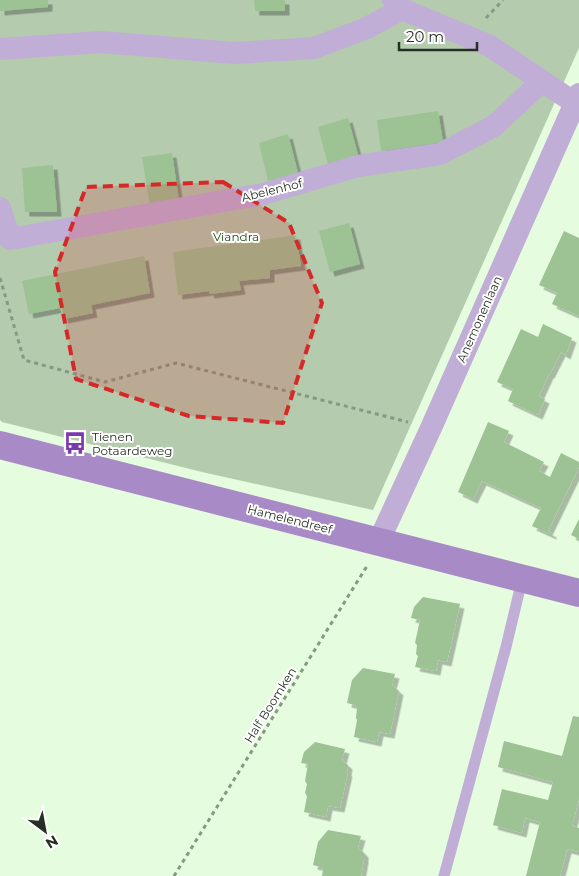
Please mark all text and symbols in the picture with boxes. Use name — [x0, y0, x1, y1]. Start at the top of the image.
scale bar — [399, 20, 476, 52]
text: 20 m — [406, 27, 444, 46]
street label: Abelenhof — [240, 175, 305, 205]
park label: Viandra — [213, 229, 259, 244]
street label: Anemonenlaan — [453, 273, 505, 365]
place label: Tienen Potaardeweg — [92, 429, 173, 458]
bus stop icon: Tienen Potaardeweg — [62, 430, 88, 456]
street label: Hamelendreef — [246, 501, 335, 537]
street label: Half Boomken — [241, 664, 299, 746]
north arrow — [20, 806, 70, 856]
text: N — [42, 831, 61, 853]

